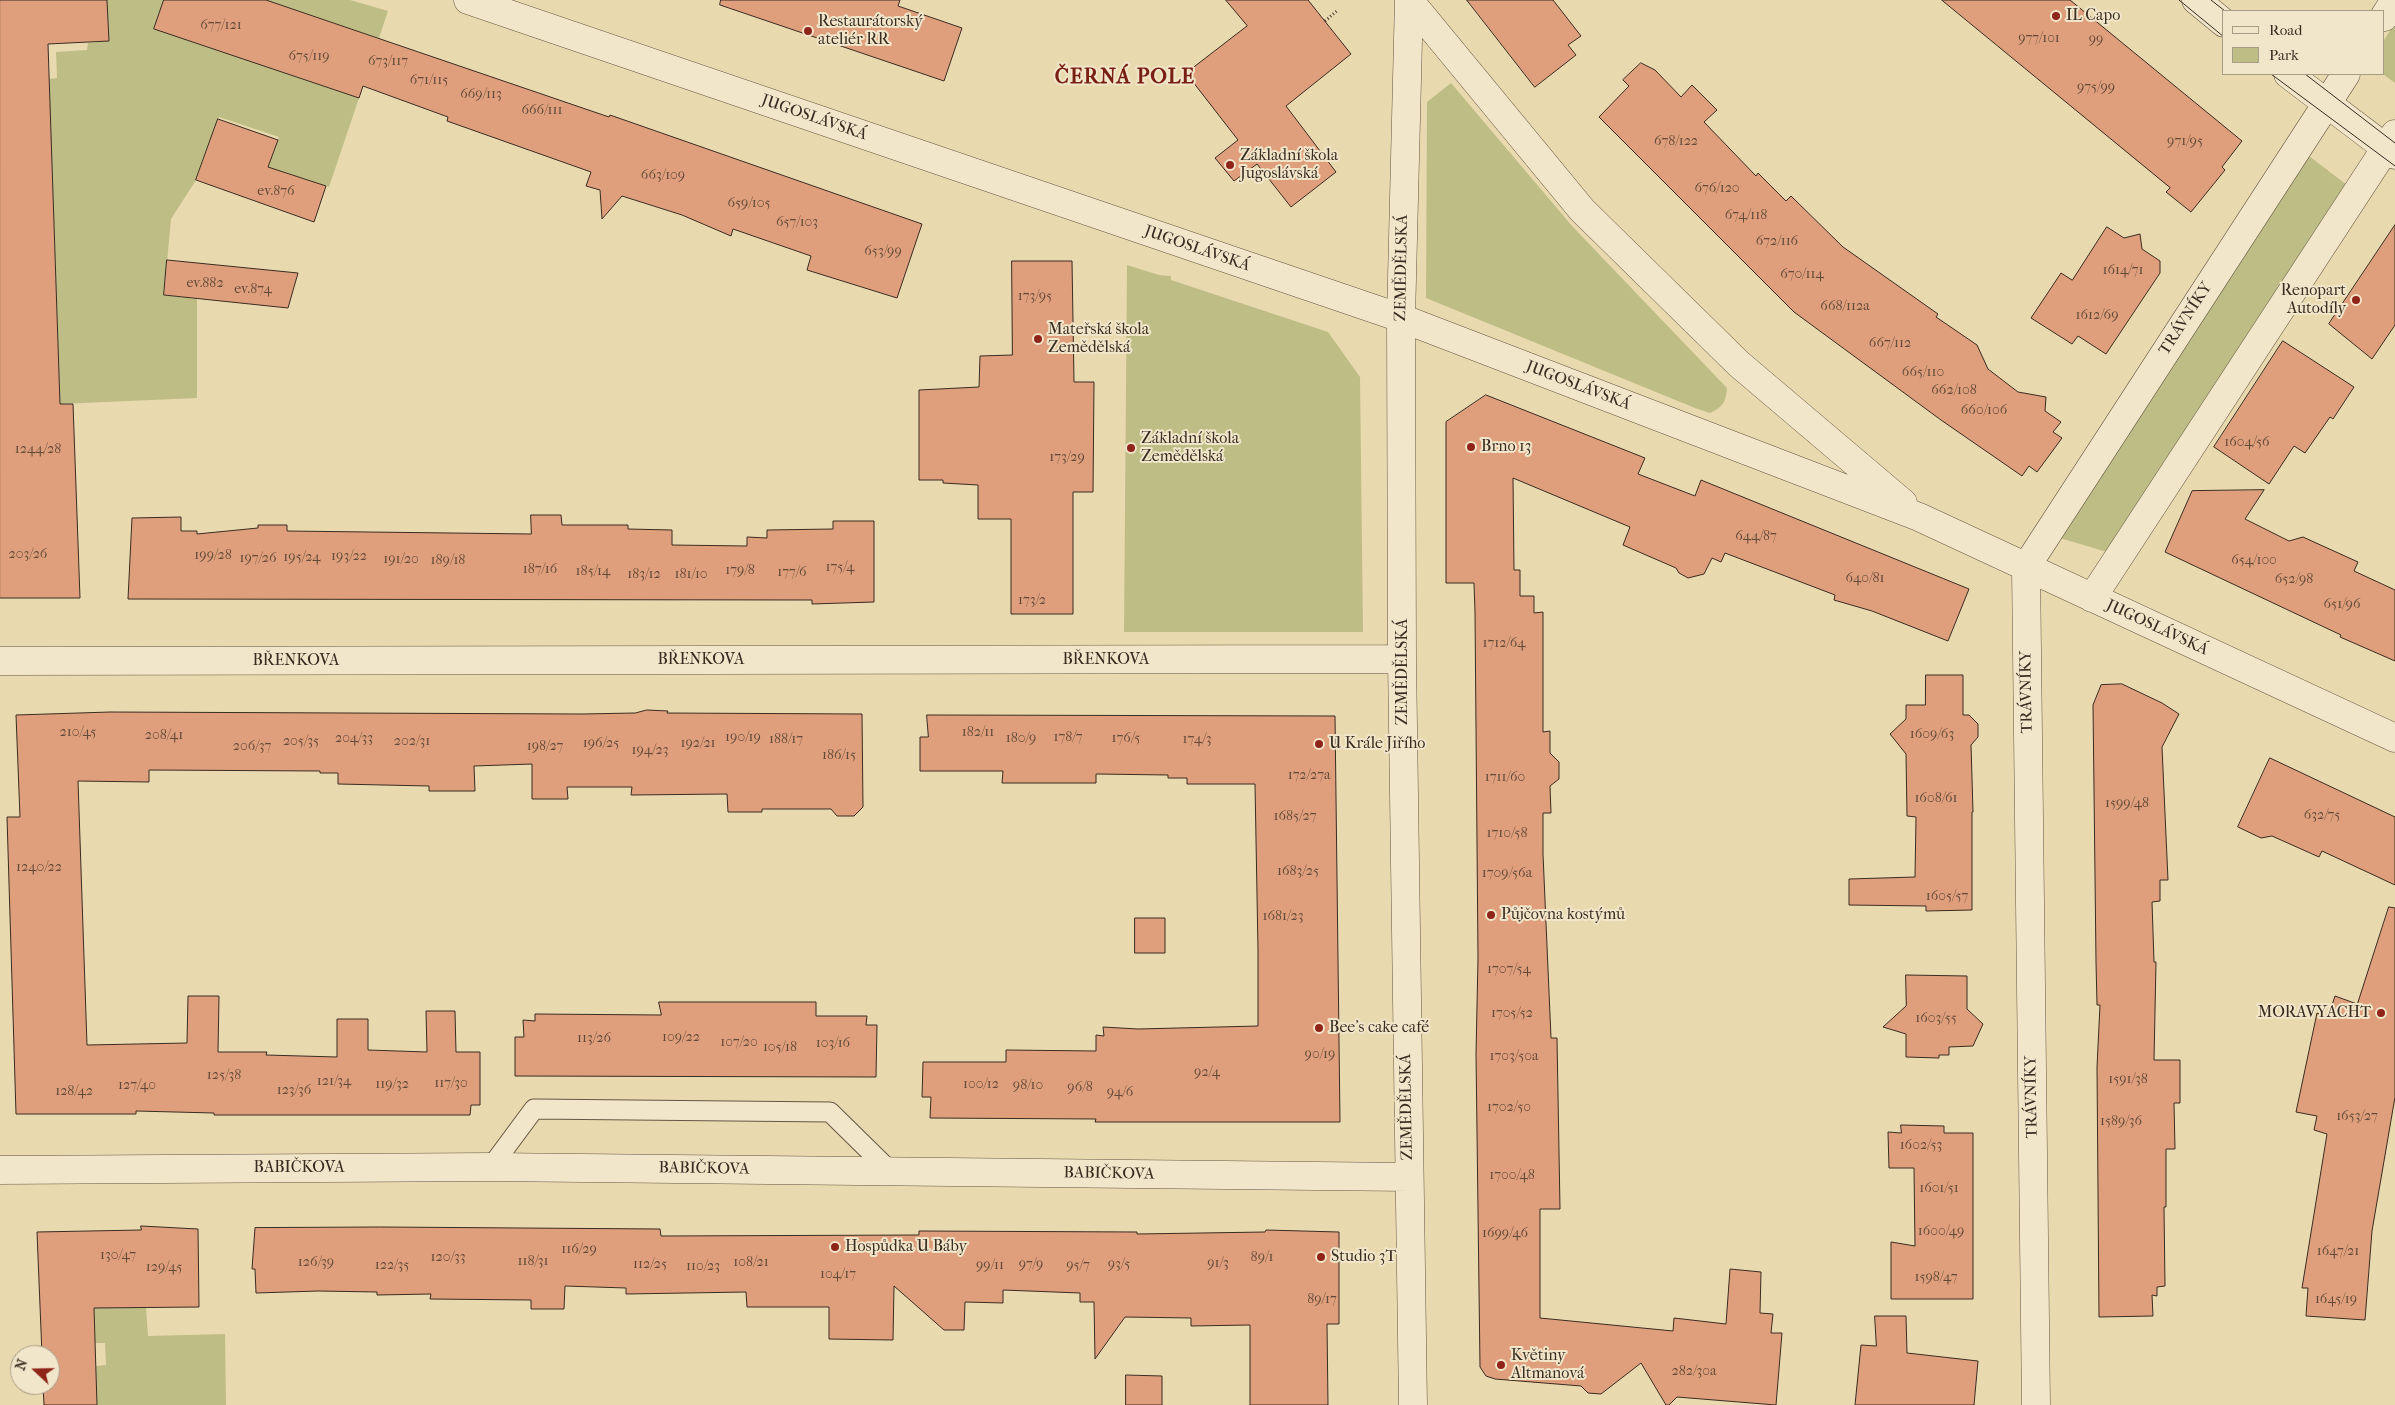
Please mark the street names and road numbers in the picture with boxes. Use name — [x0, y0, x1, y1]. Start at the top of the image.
street label: JUGOSLÁVSKÁ — [759, 91, 869, 145]
street label: ZEMĚDĚLSKÁ — [1391, 215, 1413, 321]
street label: JUGOSLÁVSKÁ — [1142, 222, 1252, 276]
street label: TRÁVNÍKY — [2155, 279, 2217, 359]
street label: JUGOSLÁVSKÁ — [1523, 357, 1633, 415]
street label: JUGOSLÁVSKÁ — [2103, 596, 2211, 660]
street label: ZEMĚDĚLSKÁ — [1393, 619, 1413, 725]
street label: BŘENKOVA — [658, 650, 744, 670]
street label: BŘENKOVA — [1063, 650, 1149, 670]
street label: TRÁVNÍKY — [2017, 650, 2037, 734]
street label: BŘENKOVA — [253, 651, 339, 671]
street label: ZEMĚDĚLSKÁ — [1396, 1054, 1418, 1160]
street label: TRÁVNÍKY — [2022, 1055, 2042, 1139]
street label: BABIČKOVA — [253, 1158, 345, 1178]
street label: BABIČKOVA — [658, 1159, 750, 1179]
street label: BABIČKOVA — [1063, 1164, 1155, 1184]

